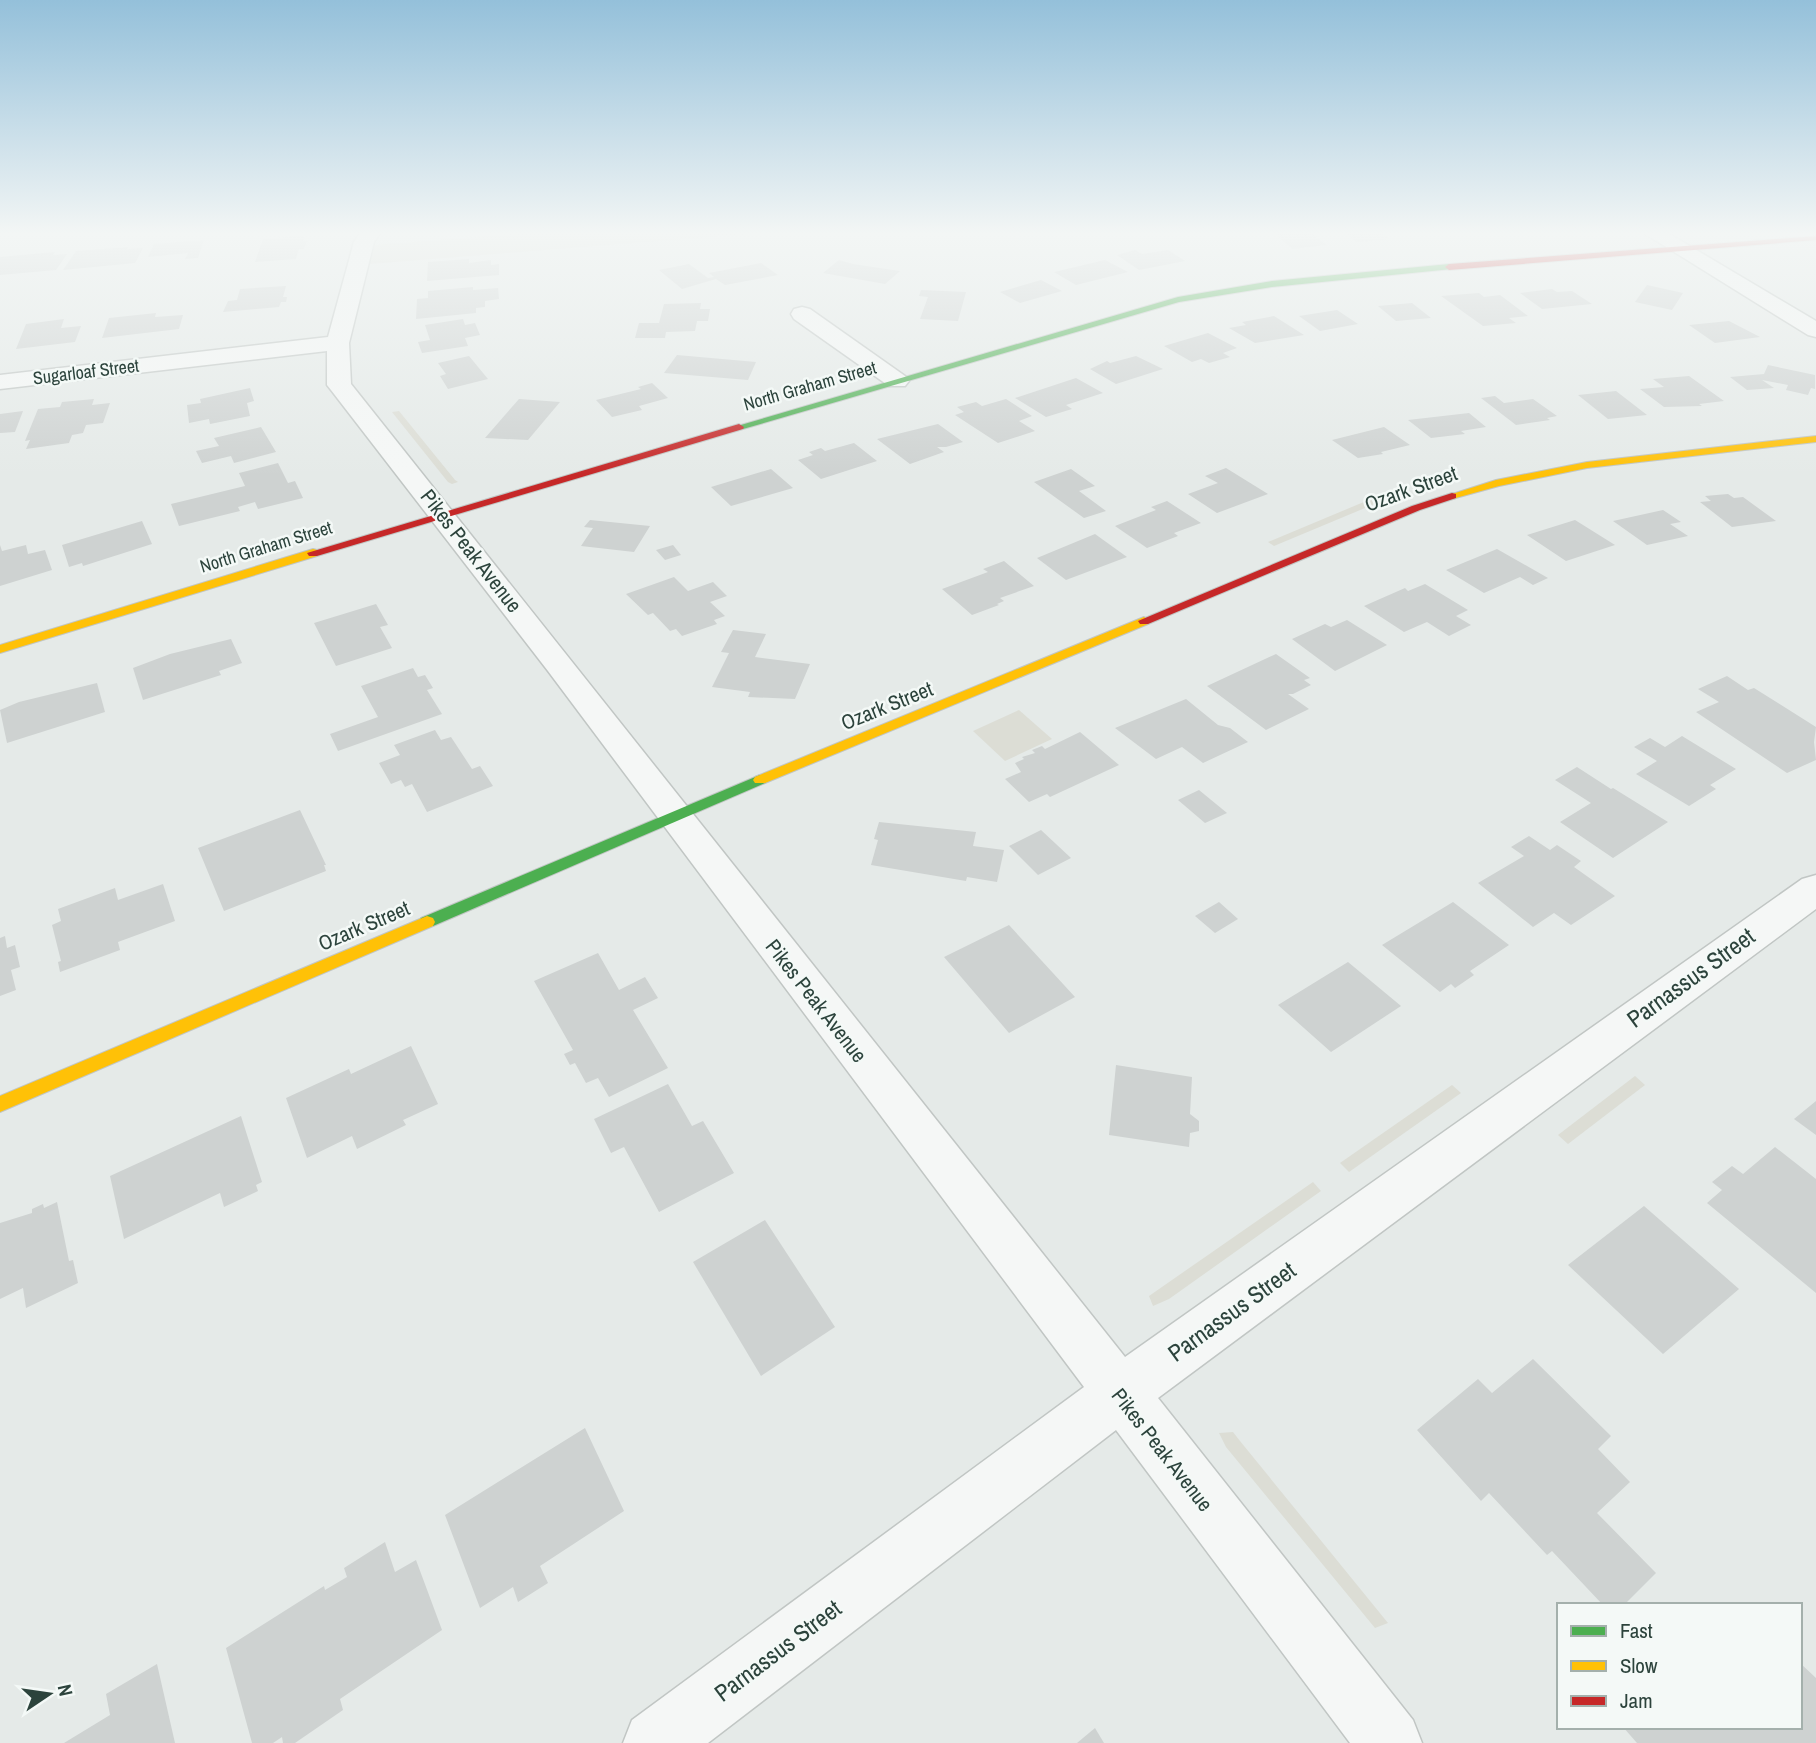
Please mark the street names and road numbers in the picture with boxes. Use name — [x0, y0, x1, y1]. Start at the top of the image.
street label: Sugarloaf Street — [31, 353, 140, 390]
street label: North Graham Street — [741, 355, 879, 416]
street label: Ozark Street — [1360, 458, 1461, 519]
street label: Pikes Peak Avenue — [414, 483, 529, 618]
street label: North Graham Street — [197, 515, 335, 579]
street label: Ozark Street — [837, 674, 937, 737]
street label: Ozark Street — [314, 893, 414, 958]
street label: Parnassus Street — [1620, 920, 1761, 1035]
street label: Pikes Peak Avenue — [759, 933, 874, 1068]
street label: Parnassus Street — [1161, 1254, 1302, 1369]
street label: Pikes Peak Avenue — [1105, 1382, 1220, 1517]
street label: Parnassus Street — [707, 1592, 848, 1708]

